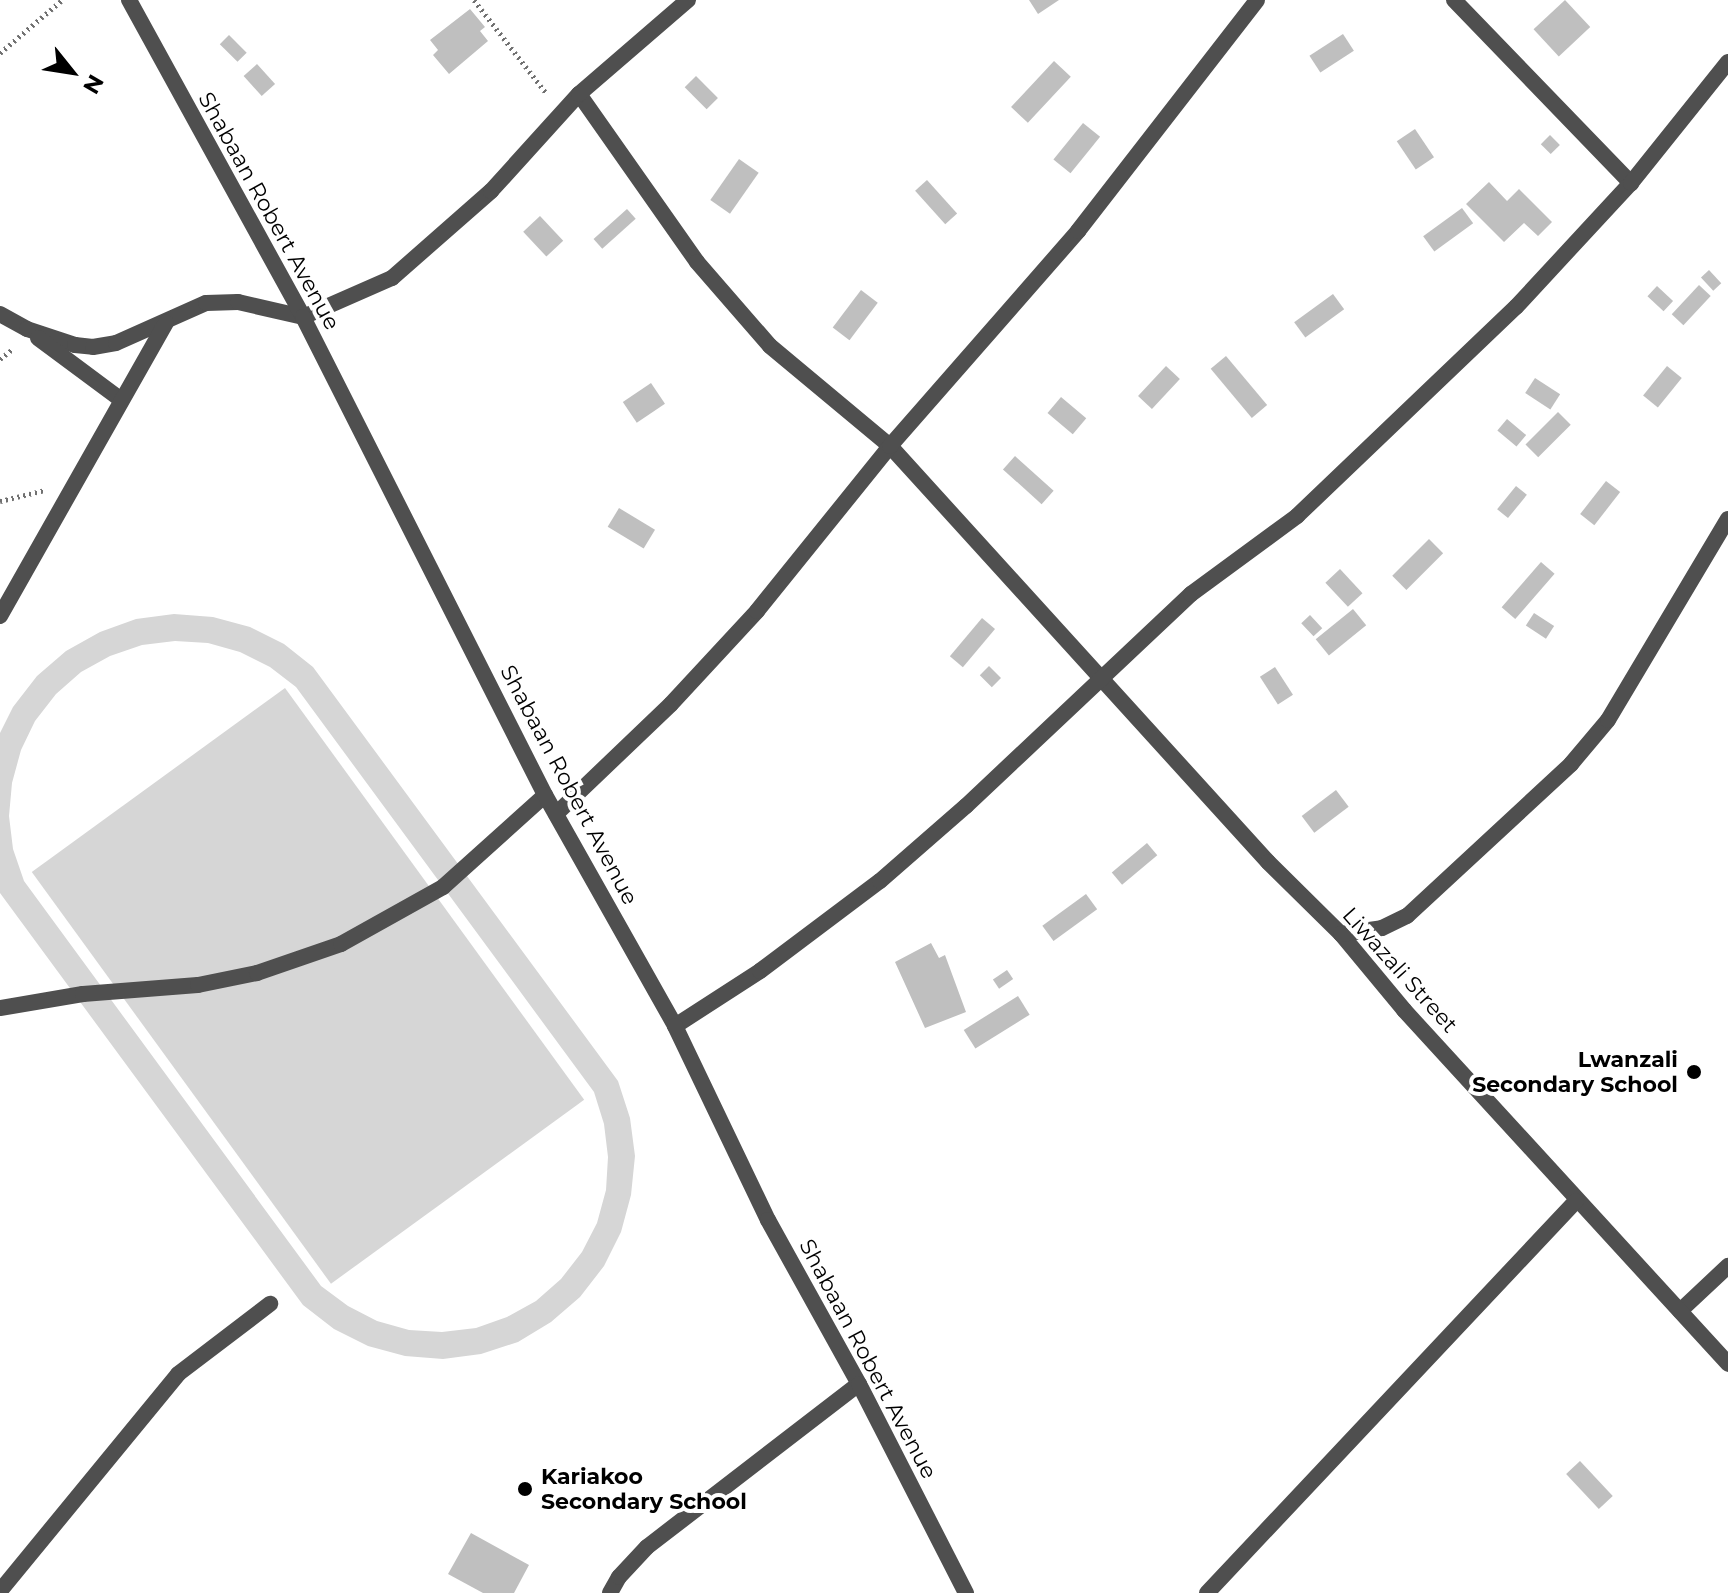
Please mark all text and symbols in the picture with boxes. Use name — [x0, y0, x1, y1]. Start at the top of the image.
north arrow — [32, 32, 112, 112]
text: N — [77, 70, 109, 99]
street label: Shabaan Robert Avenue — [193, 88, 345, 334]
street label: Shabaan Robert Avenue — [495, 661, 643, 909]
street label: Liwazali Street — [1337, 902, 1463, 1038]
place label: Lwanzali Secondary School — [1472, 1046, 1678, 1098]
marker: Lwanzali Secondary School — [1685, 1063, 1703, 1081]
street label: Shabaan Robert Avenue — [794, 1235, 942, 1483]
place label: Kariakoo Secondary School — [541, 1463, 747, 1514]
marker: Kariakoo Secondary School — [516, 1480, 534, 1498]

